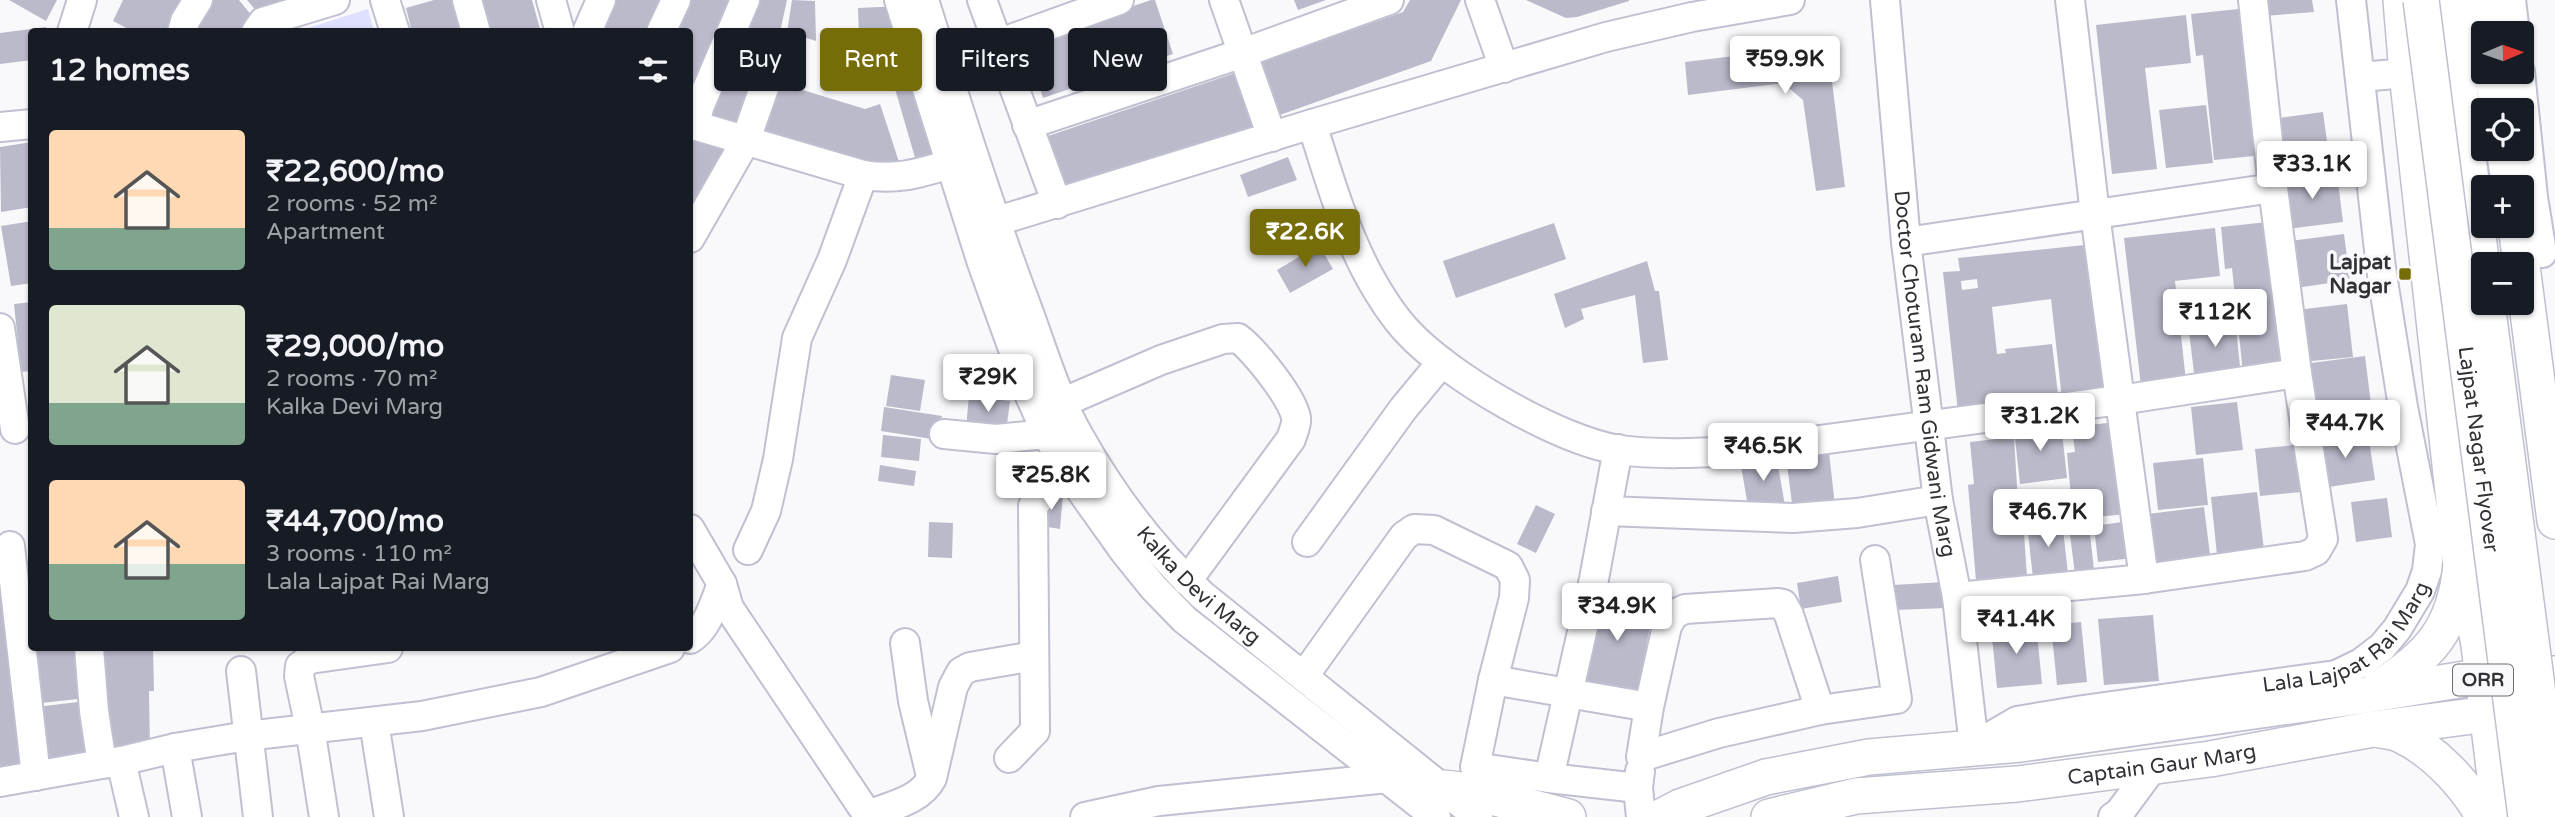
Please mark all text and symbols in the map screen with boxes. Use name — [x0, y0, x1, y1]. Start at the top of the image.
north arrow — [2471, 21, 2534, 84]
map controls — [2471, 21, 2534, 315]
chip: Buy — [714, 28, 806, 91]
chip: Rent — [820, 28, 922, 91]
chip: Filters — [936, 28, 1054, 91]
chip: New — [1068, 28, 1167, 91]
pin: ₹59.9K — [1728, 36, 1842, 96]
text: ₹59.9K — [1746, 45, 1824, 73]
icon: filters — [634, 51, 672, 89]
text: 12 homes — [49, 52, 190, 89]
button: locate — [2471, 98, 2534, 161]
pin: ₹33.1K — [2255, 142, 2369, 201]
text: ₹33.1K — [2273, 150, 2351, 178]
text: ₹22,600/mo — [266, 153, 444, 190]
icon: home — [105, 158, 189, 242]
button: + — [2471, 175, 2534, 238]
street label: Doctor Choturam Ram Gidwani Marg — [1889, 189, 1961, 559]
text: 2 rooms · 52 m² — [266, 190, 437, 218]
pin: ₹22.6K — [1248, 210, 1362, 269]
text: Apartment — [266, 218, 385, 246]
text: ₹22.6K — [1266, 218, 1344, 246]
place label: Lajpat Nagar — [2329, 250, 2392, 299]
button: − — [2471, 252, 2534, 315]
marker: Lajpat Nagar — [2397, 266, 2413, 282]
pin: ₹112K — [2166, 290, 2264, 349]
text: ₹112K — [2179, 298, 2251, 326]
text: ₹29,000/mo — [266, 328, 444, 365]
icon: home — [105, 333, 189, 417]
street label: Lajpat Nagar Flyover — [2453, 345, 2504, 554]
pin: ₹29K — [947, 354, 1029, 414]
text: ₹29K — [959, 363, 1017, 391]
text: 2 rooms · 70 m² — [266, 365, 437, 393]
text: Kalka Devi Marg — [266, 393, 443, 421]
pin: ₹31.2K — [1983, 393, 2097, 453]
pin: ₹44.7K — [2288, 400, 2402, 460]
text: ₹31.2K — [2001, 402, 2079, 430]
text: ₹44.7K — [2306, 409, 2384, 437]
pin: ₹46.5K — [1706, 424, 1820, 483]
text: ₹46.5K — [1724, 432, 1802, 460]
pin: ₹25.8K — [994, 452, 1108, 512]
text: ₹25.8K — [1012, 461, 1090, 489]
pin: ₹46.7K — [1991, 490, 2105, 549]
text: ₹46.7K — [2009, 498, 2087, 526]
text: ₹44,700/mo — [266, 503, 444, 540]
icon: home — [105, 508, 189, 592]
street label: Kalka Devi Marg — [1132, 521, 1266, 650]
text: 3 rooms · 110 m² — [266, 540, 452, 568]
text: Lala Lajpat Rai Marg — [266, 568, 490, 596]
street label: Lala Lajpat Rai Marg — [2261, 579, 2435, 698]
pin: ₹34.9K — [1560, 584, 1674, 643]
text: ₹34.9K — [1578, 592, 1656, 620]
pin: ₹41.4K — [1959, 596, 2073, 656]
text: ₹41.4K — [1977, 605, 2055, 633]
road number: ORR — [2453, 664, 2513, 695]
street label: Captain Gaur Marg — [2066, 738, 2258, 790]

